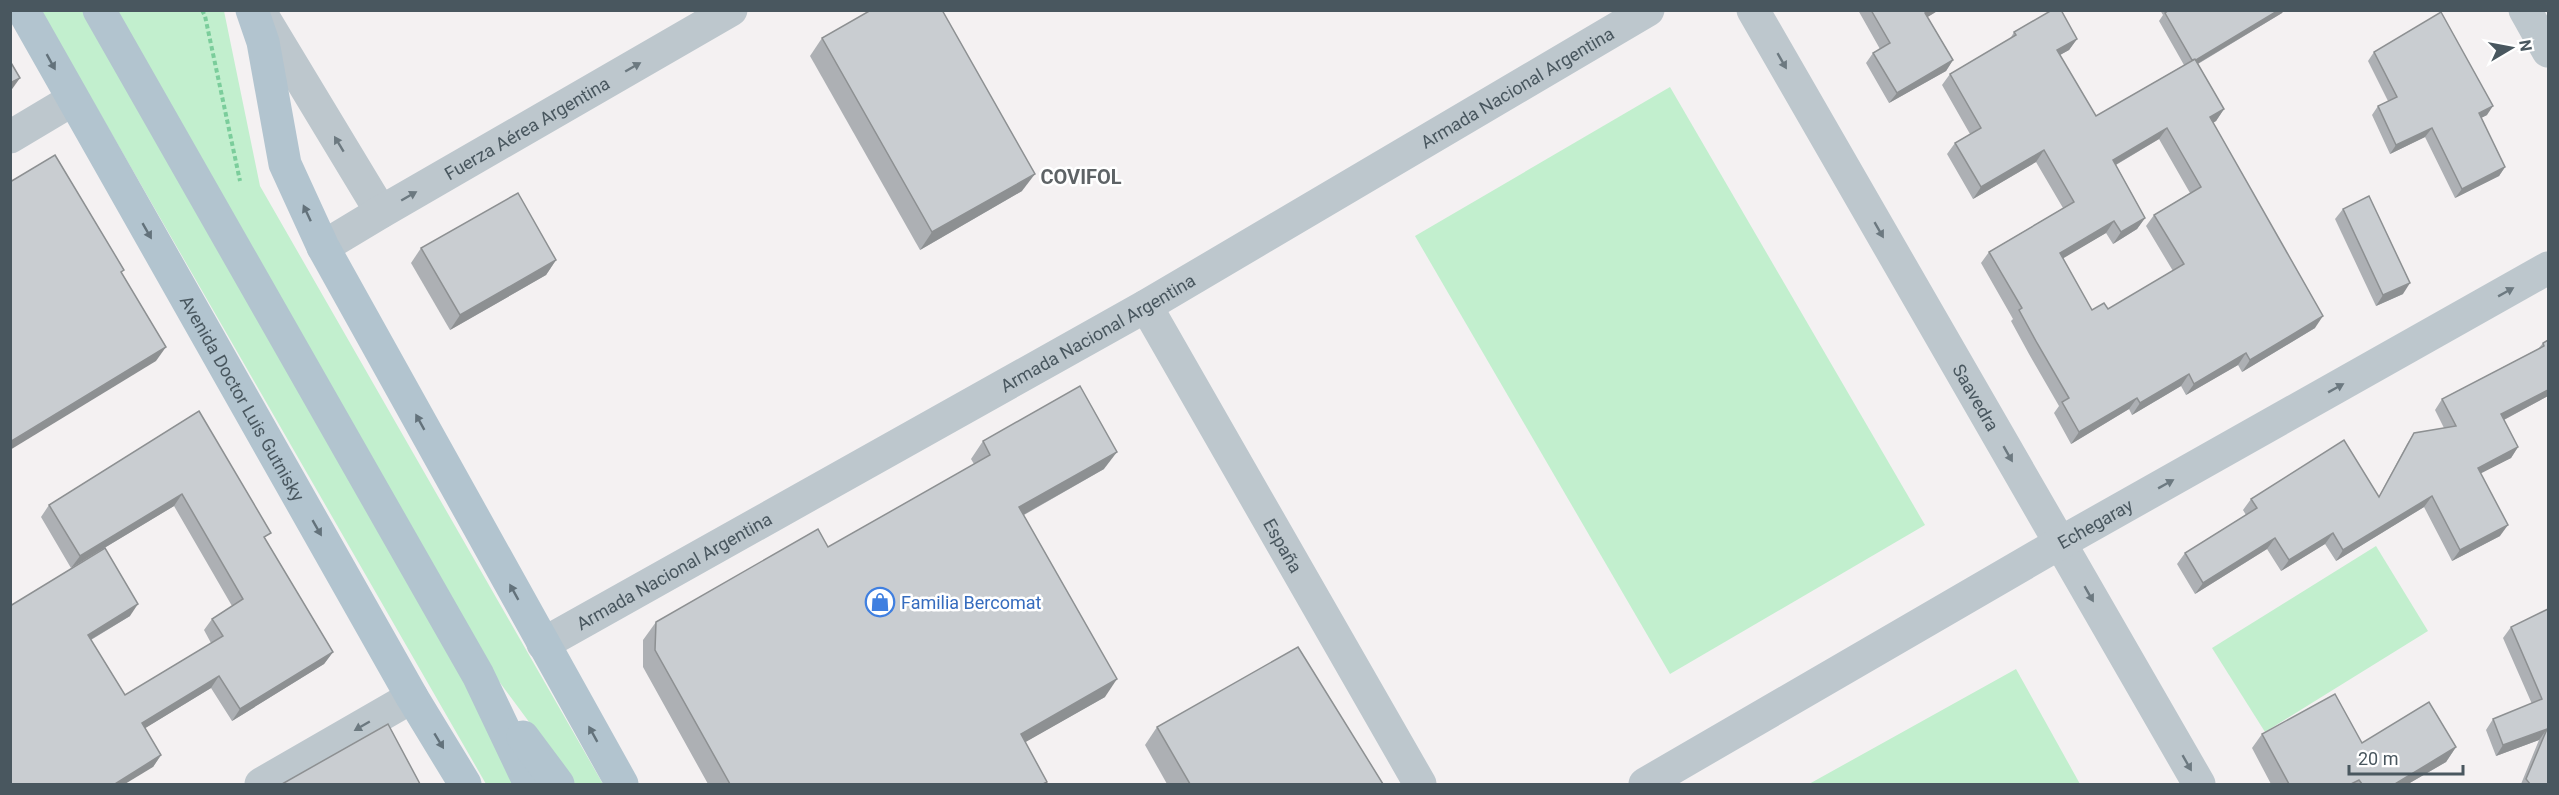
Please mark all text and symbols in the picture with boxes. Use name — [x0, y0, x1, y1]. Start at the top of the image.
north arrow — [2481, 18, 2541, 78]
street label: Armada Nacional Argentina — [1417, 22, 1617, 152]
text: N — [2515, 38, 2536, 53]
one-way arrow — [46, 53, 56, 70]
one-way arrow — [1777, 53, 1787, 70]
one-way arrow — [625, 62, 642, 72]
street label: Fuerza Aérea Argentina — [441, 72, 613, 184]
one-way arrow — [334, 136, 345, 152]
district label: COVIFOL — [1040, 165, 1122, 189]
one-way arrow — [401, 190, 417, 201]
one-way arrow — [303, 205, 312, 222]
one-way arrow — [1874, 222, 1885, 238]
one-way arrow — [142, 223, 152, 240]
street label: Armada Nacional Argentina — [996, 269, 1199, 396]
one-way arrow — [2497, 287, 2514, 297]
street label: Avenida Doctor Luis Gutnisky — [176, 292, 310, 505]
street label: Saavedra — [1949, 360, 2004, 435]
one-way arrow — [2328, 383, 2345, 393]
one-way arrow — [415, 413, 425, 430]
one-way arrow — [2003, 445, 2013, 462]
one-way arrow — [2158, 479, 2175, 489]
street label: Echegaray — [2054, 494, 2137, 553]
street label: Armada Nacional Argentina — [573, 508, 775, 634]
street label: España — [1259, 515, 1307, 576]
one-way arrow — [311, 520, 321, 537]
one-way arrow — [509, 584, 519, 601]
shop icon: Familia Bercomat — [864, 586, 896, 618]
one-way arrow — [2084, 586, 2095, 602]
place label: Familia Bercomat — [901, 592, 1042, 613]
one-way arrow — [354, 721, 370, 732]
one-way arrow — [589, 725, 599, 742]
one-way arrow — [433, 733, 444, 749]
scale bar — [2349, 738, 2463, 776]
text: 20 m — [2358, 748, 2398, 769]
one-way arrow — [2181, 755, 2192, 771]

